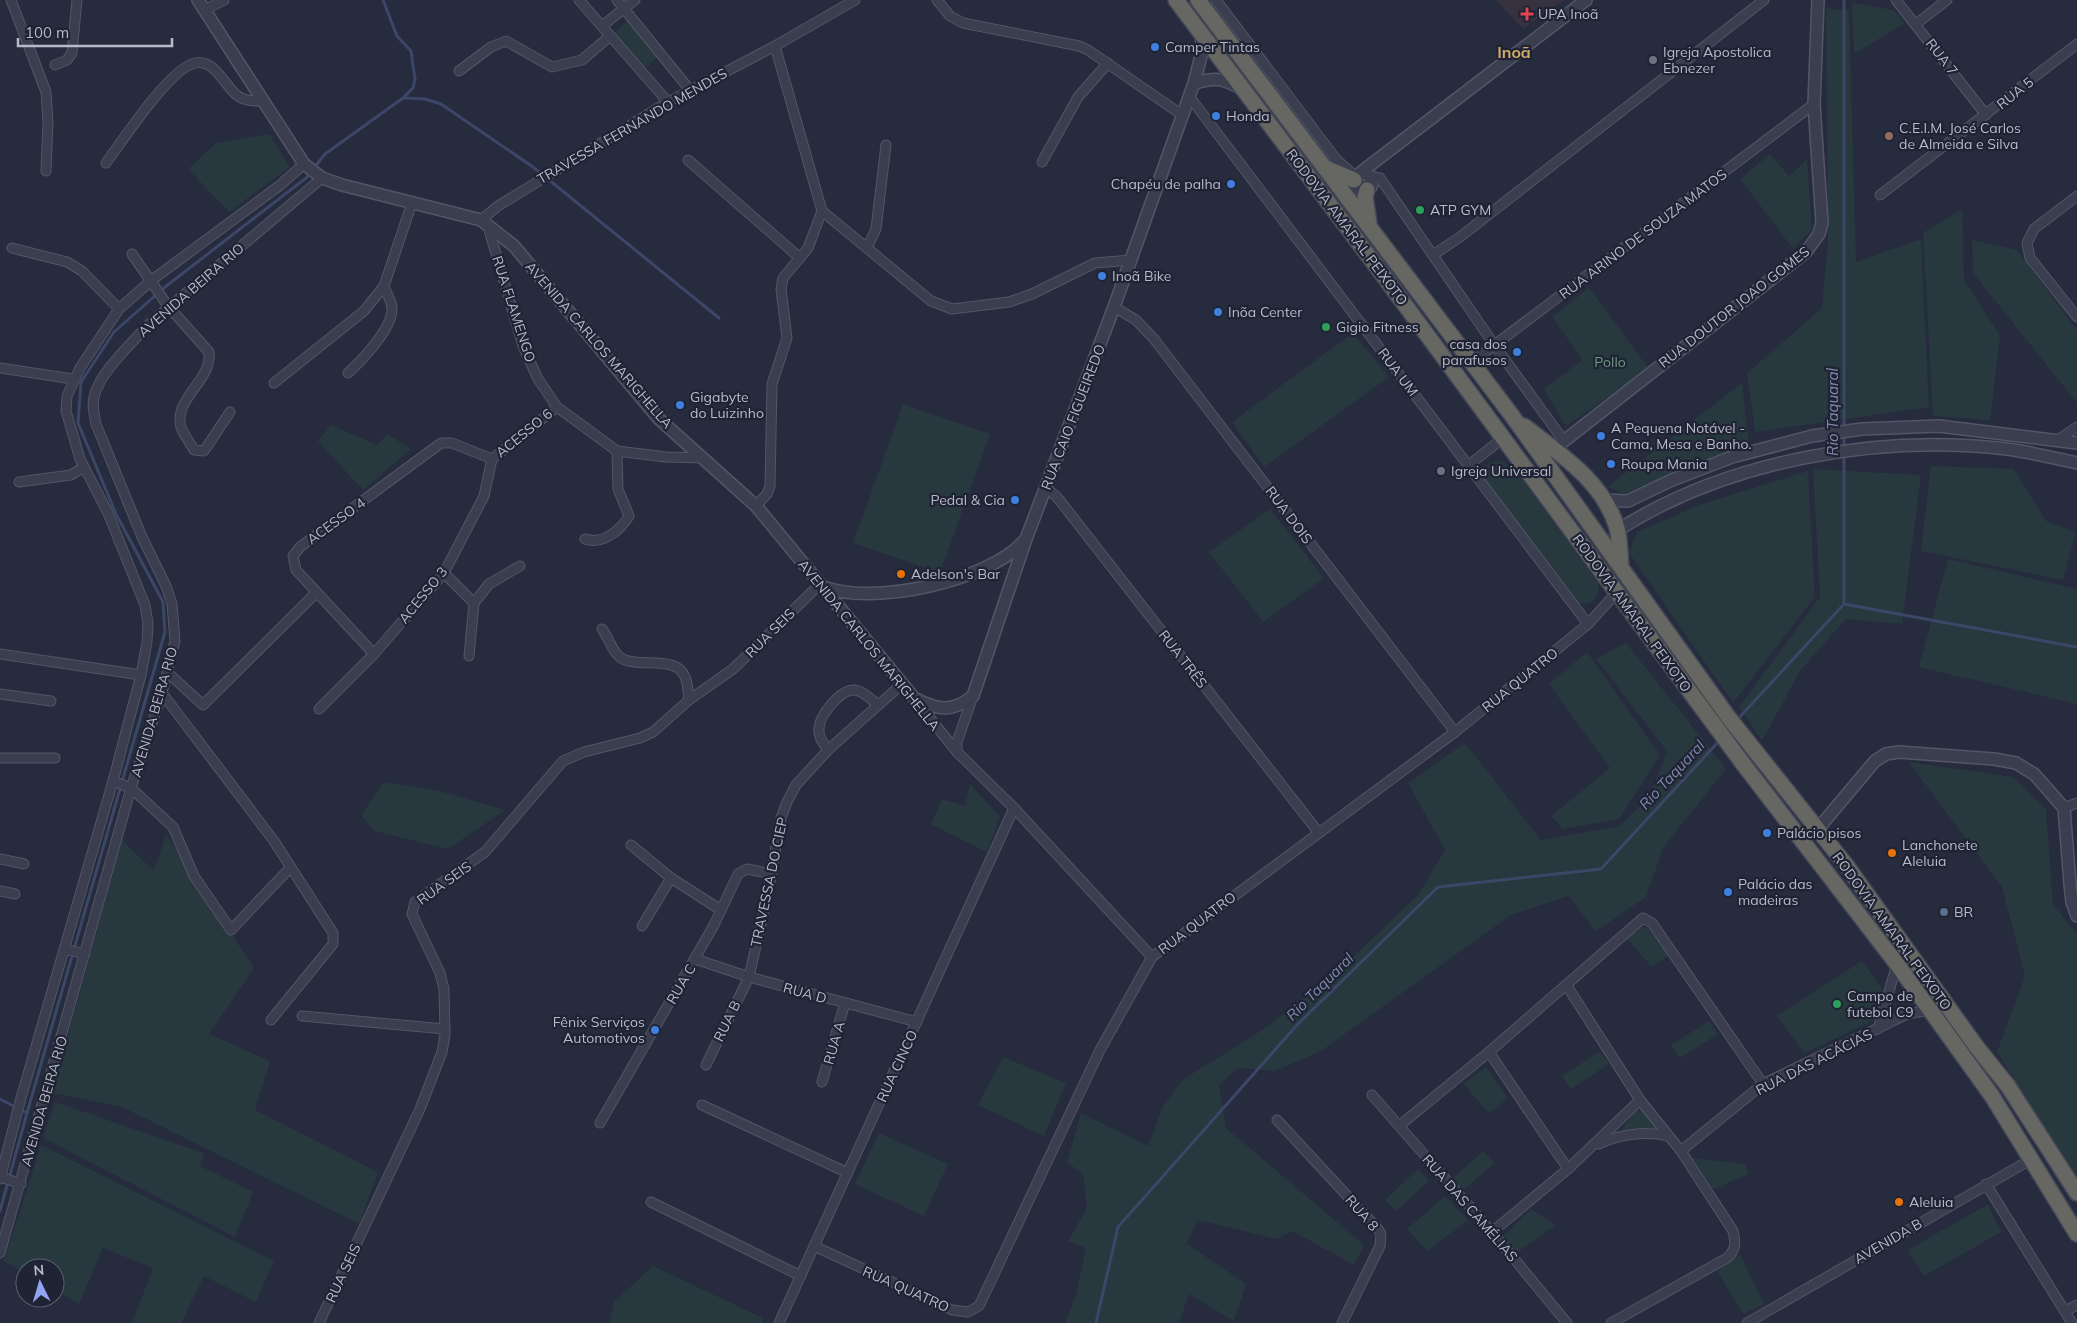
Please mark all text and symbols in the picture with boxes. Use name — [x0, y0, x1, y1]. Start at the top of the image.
place label: UPA Inoã — [1538, 5, 1599, 23]
marker: UPA Inoã — [1520, 7, 1534, 21]
scale bar — [18, 15, 171, 47]
text: 100 m — [25, 23, 69, 42]
street label: RUA 7 — [1922, 35, 1962, 79]
place label: Camper Tintas — [1165, 38, 1260, 56]
marker: Camper Tintas — [1149, 41, 1161, 53]
district label: Inoã — [1497, 42, 1531, 62]
place label: Igreja Apostolica Ebnezer — [1663, 43, 1771, 77]
marker: Igreja Apostolica Ebnezer — [1647, 54, 1659, 66]
street label: TRAVESSA FERNANDO MENDES — [534, 64, 731, 188]
street label: RUA 5 — [1993, 73, 2037, 113]
place label: Honda — [1226, 107, 1270, 125]
marker: Honda — [1210, 110, 1222, 122]
place label: C.E.I.M. José Carlos de Almeida e Silva — [1899, 119, 2021, 153]
marker: C.E.I.M. José Carlos de Almeida e Silva — [1883, 130, 1895, 142]
street label: RODOVIA AMARAL PEIXOTO — [1282, 145, 1412, 309]
street label: RUA ARINO DE SOUZA MATOS — [1556, 165, 1731, 303]
place label: Chapéu de palha — [1111, 175, 1221, 193]
marker: Chapéu de palha — [1225, 178, 1237, 190]
place label: ATP GYM — [1430, 201, 1491, 219]
marker: ATP GYM — [1414, 204, 1426, 216]
street label: AVENIDA BEIRA RIO — [134, 239, 248, 341]
street label: RUA DOUTOR JOAO GOMES — [1655, 242, 1813, 372]
street label: RUA FLAMENGO — [488, 253, 540, 365]
street label: AVENIDA CARLOS MARIGHELLA — [522, 258, 677, 433]
place label: Inoã Bike — [1112, 267, 1171, 285]
marker: Inoã Bike — [1096, 270, 1108, 282]
place label: Inõa Center — [1228, 303, 1303, 321]
marker: Inõa Center — [1212, 306, 1224, 318]
place label: Gigio Fitness — [1336, 318, 1419, 336]
marker: Gigio Fitness — [1320, 321, 1332, 333]
place label: casa dos parafusos — [1442, 335, 1507, 369]
street label: RUA CAIO FIGUEIREDO — [1037, 342, 1109, 492]
street label: RUA UM — [1374, 344, 1422, 400]
marker: casa dos parafusos — [1511, 346, 1523, 358]
park label: Pollo — [1594, 353, 1626, 371]
water label: Rio Taquaral — [1823, 368, 1842, 456]
place label: Gigabyte do Luizinho — [690, 388, 764, 422]
marker: Gigabyte do Luizinho — [674, 399, 686, 411]
street label: ACESSO 6 — [492, 405, 556, 461]
place label: A Pequena Notável - Cama, Mesa e Banho. — [1611, 419, 1751, 453]
marker: A Pequena Notável - Cama, Mesa e Banho. — [1595, 430, 1607, 442]
place label: Roupa Mania — [1621, 455, 1707, 473]
marker: Roupa Mania — [1605, 458, 1617, 470]
place label: Igreja Universal — [1451, 462, 1551, 480]
marker: Igreja Universal — [1435, 465, 1447, 477]
street label: RUA DOIS — [1262, 483, 1317, 548]
place label: Pedal & Cia — [930, 491, 1005, 509]
street label: ACESSO 4 — [303, 493, 369, 548]
marker: Pedal & Cia — [1009, 494, 1021, 506]
street label: RODOVIA AMARAL PEIXOTO — [1569, 530, 1695, 696]
street label: AVENIDA CARLOS MARIGHELLA — [794, 556, 944, 735]
street label: ACESSO 3 — [395, 563, 451, 627]
place label: Adelson's Bar — [911, 565, 1001, 583]
marker: Adelson's Bar — [895, 568, 907, 580]
street label: RUA SEIS — [741, 604, 799, 662]
street label: RUA TRÊS — [1155, 626, 1211, 692]
street label: RUA QUATRO — [1478, 644, 1562, 716]
street label: AVENIDA BEIRA RIO — [127, 645, 181, 779]
water label: Rio Taquaral — [1635, 736, 1709, 813]
street label: TRAVESSA DO CIEP — [746, 815, 792, 949]
place label: Palácio pisos — [1777, 824, 1861, 842]
marker: Palácio pisos — [1761, 827, 1773, 839]
place label: Lanchonete Aleluia — [1902, 836, 1978, 870]
marker: Lanchonete Aleluia — [1886, 847, 1898, 859]
street label: RODOVIA AMARAL PEIXOTO — [1829, 848, 1955, 1014]
street label: RUA SEIS — [413, 857, 475, 909]
place label: Palácio das madeiras — [1738, 875, 1813, 909]
marker: Palácio das madeiras — [1722, 886, 1734, 898]
street label: RUA QUATRO — [1155, 888, 1239, 958]
place label: BR — [1954, 903, 1974, 921]
marker: BR — [1938, 906, 1950, 918]
water label: Rio Taquaral — [1282, 949, 1358, 1024]
street label: RUA C — [662, 961, 700, 1007]
street label: RUA D — [781, 979, 829, 1007]
place label: Campo de futebol C9 — [1847, 987, 1914, 1021]
street label: RUA B — [709, 998, 745, 1044]
marker: Campo de futebol C9 — [1831, 998, 1843, 1010]
place label: Fênix Serviços Automotivos — [553, 1013, 645, 1047]
street label: RUA A — [819, 1019, 849, 1067]
marker: Fênix Serviços Automotivos — [649, 1024, 661, 1036]
street label: RUA DAS ACÁCIAS — [1753, 1025, 1875, 1099]
street label: RUA CINCO — [872, 1027, 922, 1105]
street label: AVENIDA BEIRA RIO — [17, 1034, 71, 1168]
street label: RUA DAS CAMÉLIAS — [1418, 1151, 1522, 1266]
street label: RUA 8 — [1341, 1191, 1383, 1235]
place label: Aleluia — [1909, 1193, 1953, 1211]
marker: Aleluia — [1893, 1196, 1905, 1208]
street label: AVENIDA B — [1851, 1214, 1925, 1268]
street label: RUA SEIS — [322, 1240, 365, 1305]
north arrow — [15, 1258, 65, 1308]
text: N — [33, 1261, 45, 1279]
street label: RUA QUATRO — [860, 1262, 952, 1316]

